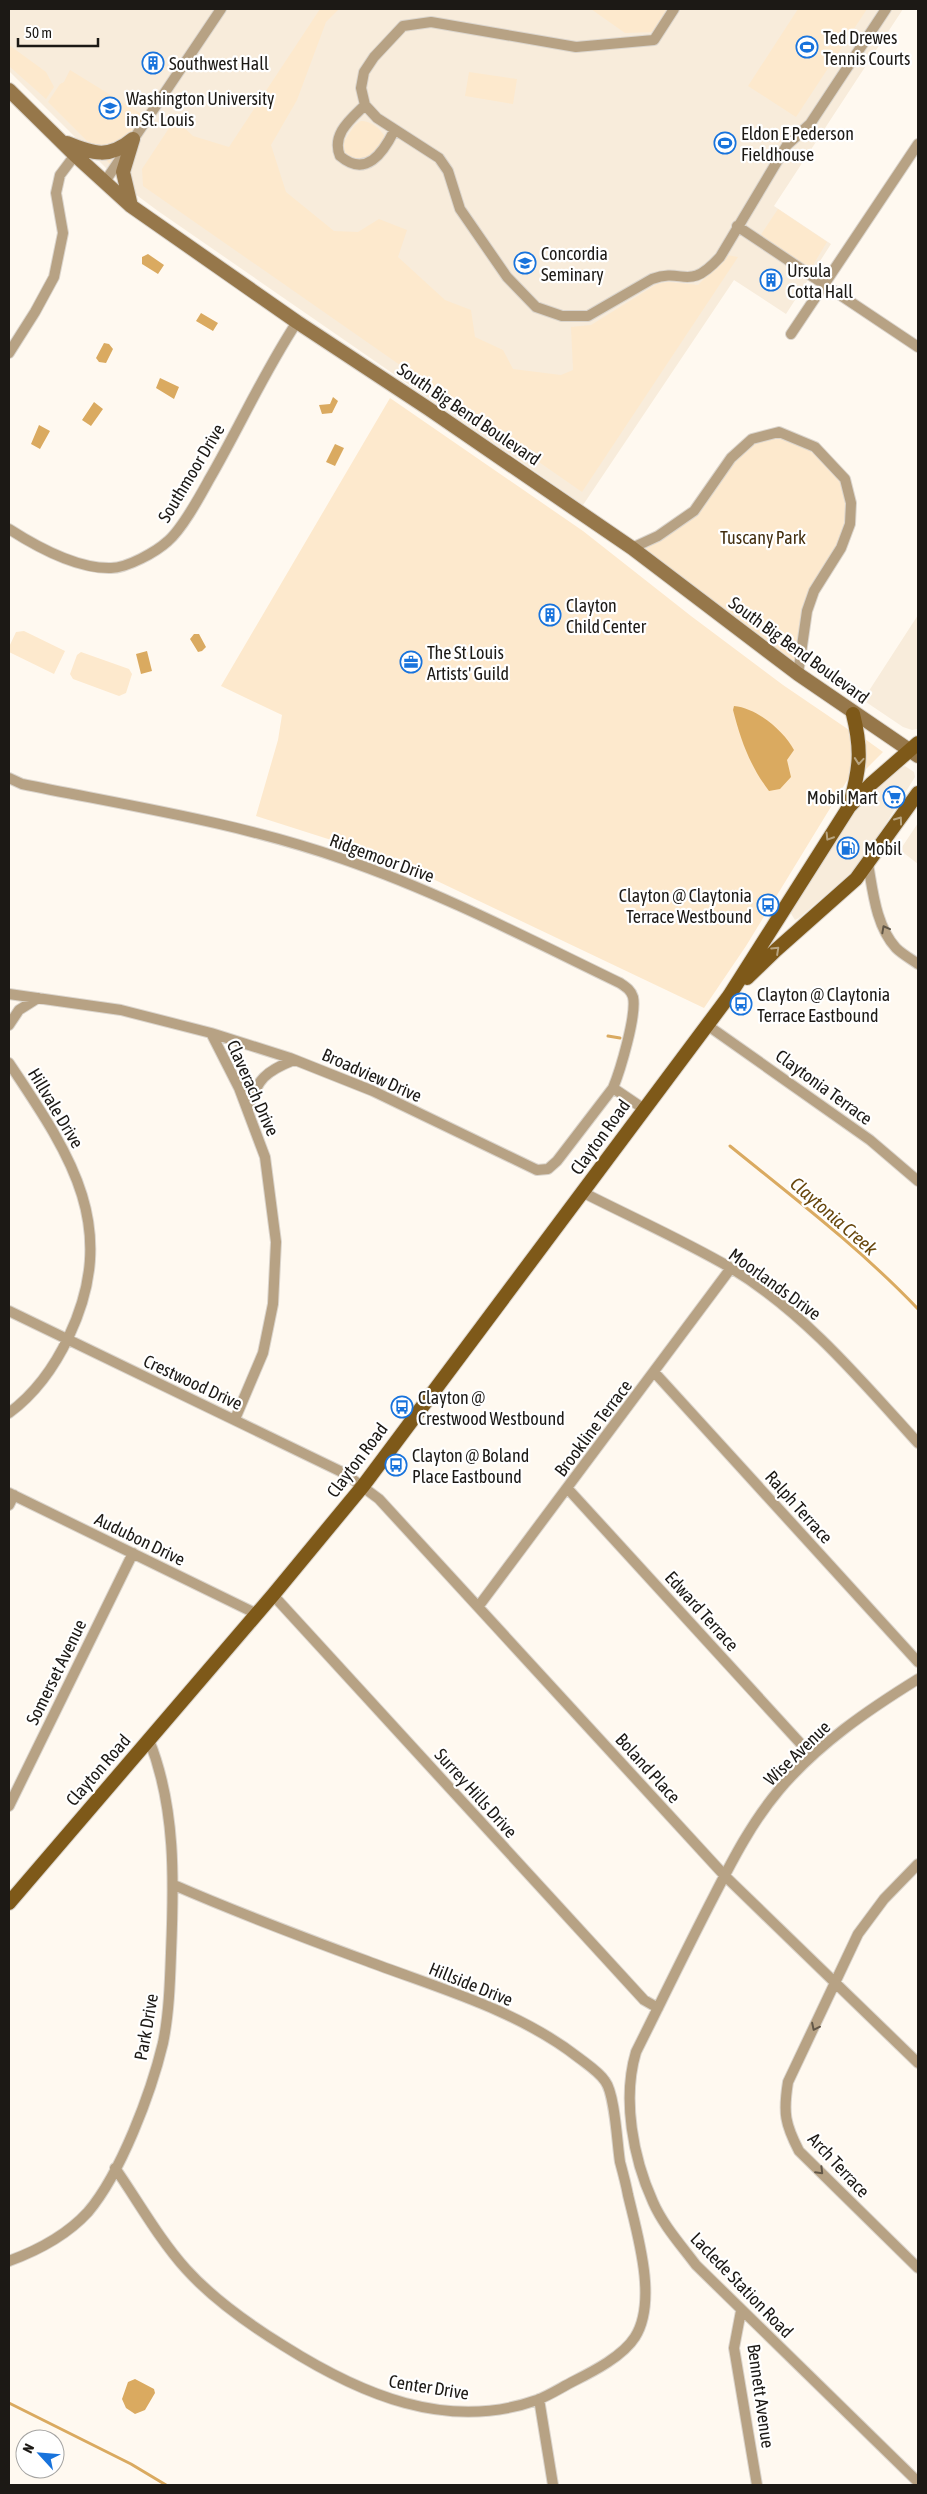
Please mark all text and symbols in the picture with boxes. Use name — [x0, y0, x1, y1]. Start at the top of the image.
scale bar — [18, 15, 98, 47]
text: 50 m — [25, 24, 52, 41]
place label: Ted Drewes Tennis Courts — [823, 27, 910, 69]
sports icon: Ted Drewes Tennis Courts — [795, 35, 819, 59]
building icon: Southwest Hall — [141, 51, 165, 75]
place label: Southwest Hall — [169, 53, 269, 74]
place label: Washington University in St. Louis — [126, 88, 275, 130]
school or university icon: Washington University in St. Louis — [98, 96, 122, 120]
place label: Eldon E Pederson Fieldhouse — [741, 123, 854, 165]
sports icon: Eldon E Pederson Fieldhouse — [713, 131, 737, 155]
place label: Concordia Seminary — [541, 243, 608, 285]
school or university icon: Concordia Seminary — [513, 251, 537, 275]
place label: Ursula Cotta Hall — [787, 260, 853, 302]
building icon: Ursula Cotta Hall — [759, 268, 783, 292]
street label: South Big Bend Boulevard — [393, 358, 545, 470]
street label: Southmoor Drive — [153, 420, 229, 526]
park label: Tuscany Park — [720, 527, 806, 548]
street label: South Big Bend Boulevard — [725, 592, 873, 708]
place label: Clayton Child Center — [566, 595, 647, 637]
building icon: Clayton Child Center — [538, 603, 562, 627]
place label: The St Louis Artists' Guild — [427, 642, 509, 684]
office icon: The St Louis Artists' Guild — [399, 650, 423, 674]
one-way arrow — [854, 757, 865, 765]
supermarket icon: Mobil Mart — [882, 785, 906, 809]
place label: Mobil Mart — [807, 787, 878, 808]
one-way arrow — [893, 816, 902, 826]
street label: Ridgemoor Drive — [327, 829, 437, 887]
one-way arrow — [826, 831, 835, 840]
fuel station icon: Mobil — [836, 836, 860, 860]
place label: Mobil — [864, 838, 902, 859]
place label: Clayton @ Claytonia Terrace Westbound — [619, 885, 752, 927]
bus stop icon: Clayton @ Claytonia Terrace Westbound — [756, 893, 780, 917]
one-way arrow — [881, 926, 891, 935]
one-way arrow — [770, 947, 779, 956]
place label: Clayton @ Claytonia Terrace Eastbound — [757, 984, 890, 1026]
bus stop icon: Clayton @ Claytonia Terrace Eastbound — [729, 992, 753, 1016]
street label: Claverach Drive — [223, 1037, 283, 1139]
street label: Broadview Drive — [319, 1044, 425, 1106]
street label: Claytonia Terrace — [772, 1045, 876, 1129]
street label: Hillvale Drive — [24, 1064, 88, 1152]
street label: Clayton Road — [566, 1095, 634, 1179]
water label: Claytonia Creek — [786, 1172, 882, 1260]
street label: Moorlands Drive — [725, 1244, 825, 1324]
street label: Crestwood Drive — [140, 1350, 246, 1414]
street label: Brookline Terrace — [550, 1376, 636, 1480]
place label: Clayton @ Crestwood Westbound — [418, 1387, 565, 1429]
bus stop icon: Clayton @ Crestwood Westbound — [390, 1395, 414, 1419]
street label: Clayton Road — [322, 1419, 392, 1501]
place label: Clayton @ Boland Place Eastbound — [412, 1445, 529, 1487]
bus stop icon: Clayton @ Boland Place Eastbound — [384, 1453, 408, 1477]
street label: Ralph Terrace — [761, 1466, 837, 1548]
street label: Audubon Drive — [91, 1508, 189, 1570]
street label: Edward Terrace — [661, 1567, 743, 1655]
street label: Somerset Avenue — [21, 1616, 91, 1728]
street label: Wise Avenue — [759, 1716, 835, 1790]
street label: Boland Place — [611, 1729, 685, 1807]
street label: Clayton Road — [61, 1730, 135, 1810]
street label: Surrey Hills Drive — [431, 1744, 521, 1842]
street label: Hillside Drive — [426, 1958, 516, 2010]
street label: Park Drive — [130, 1992, 162, 2062]
one-way arrow — [811, 2022, 821, 2031]
street label: Arch Terrace — [804, 2128, 874, 2202]
one-way arrow — [814, 2165, 823, 2174]
street label: Laclede Station Road — [686, 2228, 798, 2342]
street label: Bennett Avenue — [743, 2343, 779, 2449]
street label: Center Drive — [387, 2370, 471, 2404]
north arrow — [15, 2429, 65, 2479]
text: N — [19, 2441, 37, 2456]

